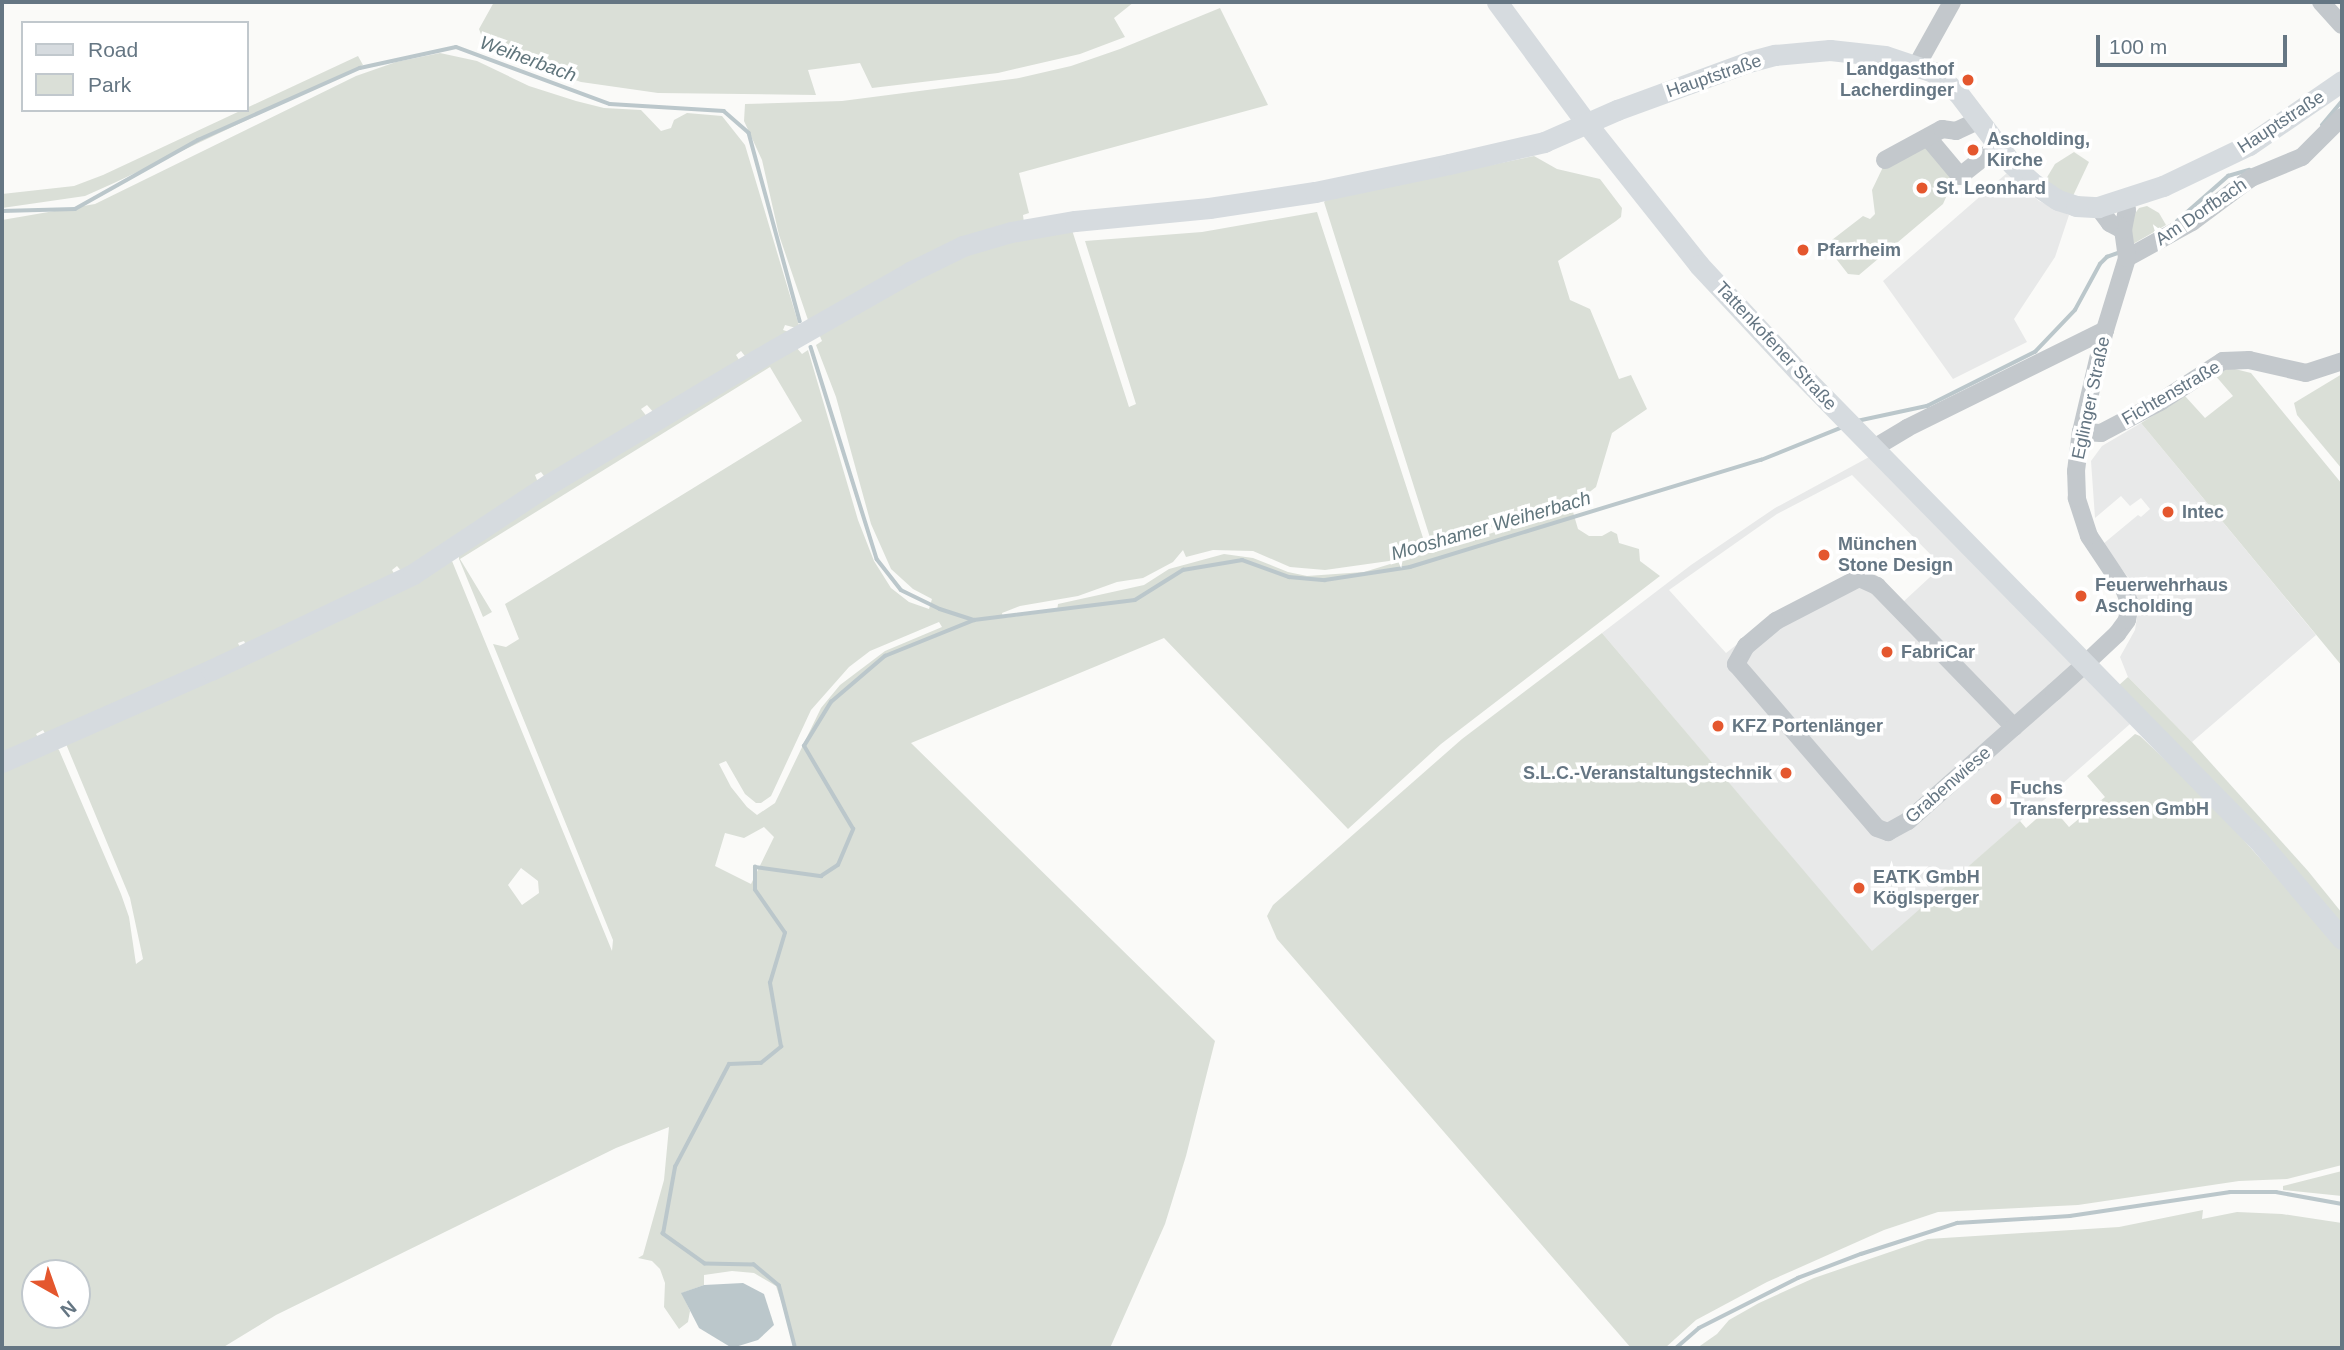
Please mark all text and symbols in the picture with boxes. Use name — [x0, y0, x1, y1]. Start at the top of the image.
legend — [21, 21, 248, 112]
scale bar — [2099, 21, 2290, 65]
water label: Weiherbach — [477, 31, 579, 87]
text: 100 m — [2109, 35, 2167, 58]
text: Road — [88, 38, 138, 61]
street label: Hauptstraße — [1664, 50, 1764, 102]
place label: Landgasthof Lacherdinger — [1840, 59, 1954, 102]
marker: Landgasthof Lacherdinger — [1960, 72, 1976, 88]
text: Park — [88, 73, 131, 96]
street label: Hauptstraße — [2234, 86, 2328, 158]
place label: Ascholding, Kirche — [1987, 129, 2090, 172]
marker: Ascholding, Kirche — [1965, 142, 1981, 158]
street label: Am Dorfbach — [2151, 174, 2251, 250]
place label: St. Leonhard — [1936, 177, 2046, 199]
marker: St. Leonhard — [1914, 180, 1930, 196]
place label: Pfarrheim — [1817, 239, 1901, 261]
marker: Pfarrheim — [1795, 242, 1811, 258]
street label: Tattenkofener Straße — [1711, 277, 1841, 415]
street label: Eglinger Straße — [2067, 335, 2115, 461]
street label: Fichtenstraße — [2118, 356, 2224, 430]
water label: Mooshamer Weiherbach — [1389, 487, 1593, 565]
place label: Intec — [2182, 501, 2224, 523]
marker: Intec — [2160, 504, 2176, 520]
place label: München Stone Design — [1838, 534, 1953, 576]
marker: München Stone Design — [1816, 547, 1832, 563]
place label: Feuerwehrhaus Ascholding — [2095, 575, 2228, 618]
marker: Feuerwehrhaus Ascholding — [2073, 588, 2089, 604]
place label: FabriCar — [1901, 641, 1975, 663]
marker: FabriCar — [1879, 644, 1895, 660]
place label: KFZ Portenlänger — [1732, 715, 1883, 737]
marker: KFZ Portenlänger — [1710, 718, 1726, 734]
street label: Grabenwiese — [1901, 742, 1995, 828]
place label: S.L.C.-Veranstaltungstechnik — [1523, 762, 1772, 784]
marker: S.L.C.-Veranstaltungstechnik — [1778, 765, 1794, 781]
place label: Fuchs Transferpressen GmbH — [2010, 778, 2209, 820]
marker: Fuchs Transferpressen GmbH — [1988, 791, 2004, 807]
place label: EATK GmbH Köglsperger — [1873, 867, 1980, 910]
marker: EATK GmbH Köglsperger — [1851, 880, 1867, 896]
north arrow — [21, 1259, 91, 1329]
text: N — [57, 1296, 81, 1321]

